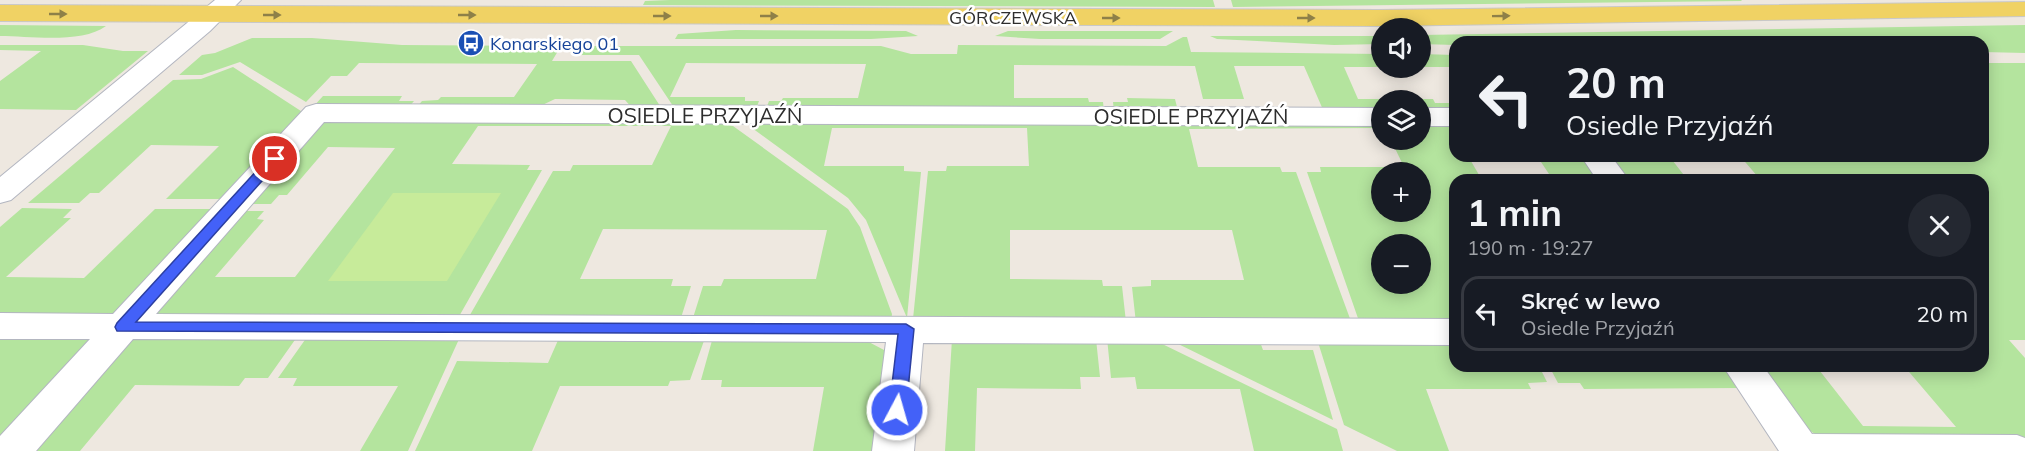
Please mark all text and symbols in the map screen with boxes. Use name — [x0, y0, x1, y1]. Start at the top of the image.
street label: GÓRCZEWSKA — [949, 6, 1077, 29]
one-way arrow — [49, 9, 68, 19]
one-way arrow — [262, 10, 281, 20]
one-way arrow — [457, 10, 476, 20]
one-way arrow — [652, 11, 671, 21]
one-way arrow — [759, 11, 778, 21]
one-way arrow — [1491, 11, 1510, 21]
one-way arrow — [1101, 13, 1120, 23]
one-way arrow — [1296, 13, 1315, 23]
map controls — [1371, 18, 1431, 294]
button: sound — [1371, 18, 1431, 78]
bus stop icon: Konarskiego 01 — [456, 28, 486, 58]
place label: Konarskiego 01 — [490, 32, 619, 55]
text: 20 m — [1566, 56, 1666, 109]
icon: left — [1467, 60, 1545, 138]
button: layers — [1371, 90, 1431, 150]
street label: OSIEDLE PRZYJAŹŃ — [608, 102, 802, 128]
street label: OSIEDLE PRZYJAŹŃ — [1094, 103, 1288, 129]
text: Osiedle Przyjaźń — [1566, 108, 1774, 142]
pin — [249, 133, 300, 184]
icon: arrive — [258, 142, 291, 175]
button: + — [1371, 162, 1431, 222]
text: 1 min — [1467, 190, 1562, 235]
button: close — [1908, 194, 1971, 257]
button: − — [1371, 234, 1431, 294]
text: 190 m · 19:27 — [1467, 235, 1593, 260]
text: Skręć w lewo — [1521, 287, 1660, 315]
icon: left — [1470, 297, 1503, 330]
text: 20 m — [1917, 300, 1968, 328]
text: Osiedle Przyjaźń — [1521, 315, 1675, 340]
position arrow — [865, 378, 929, 442]

